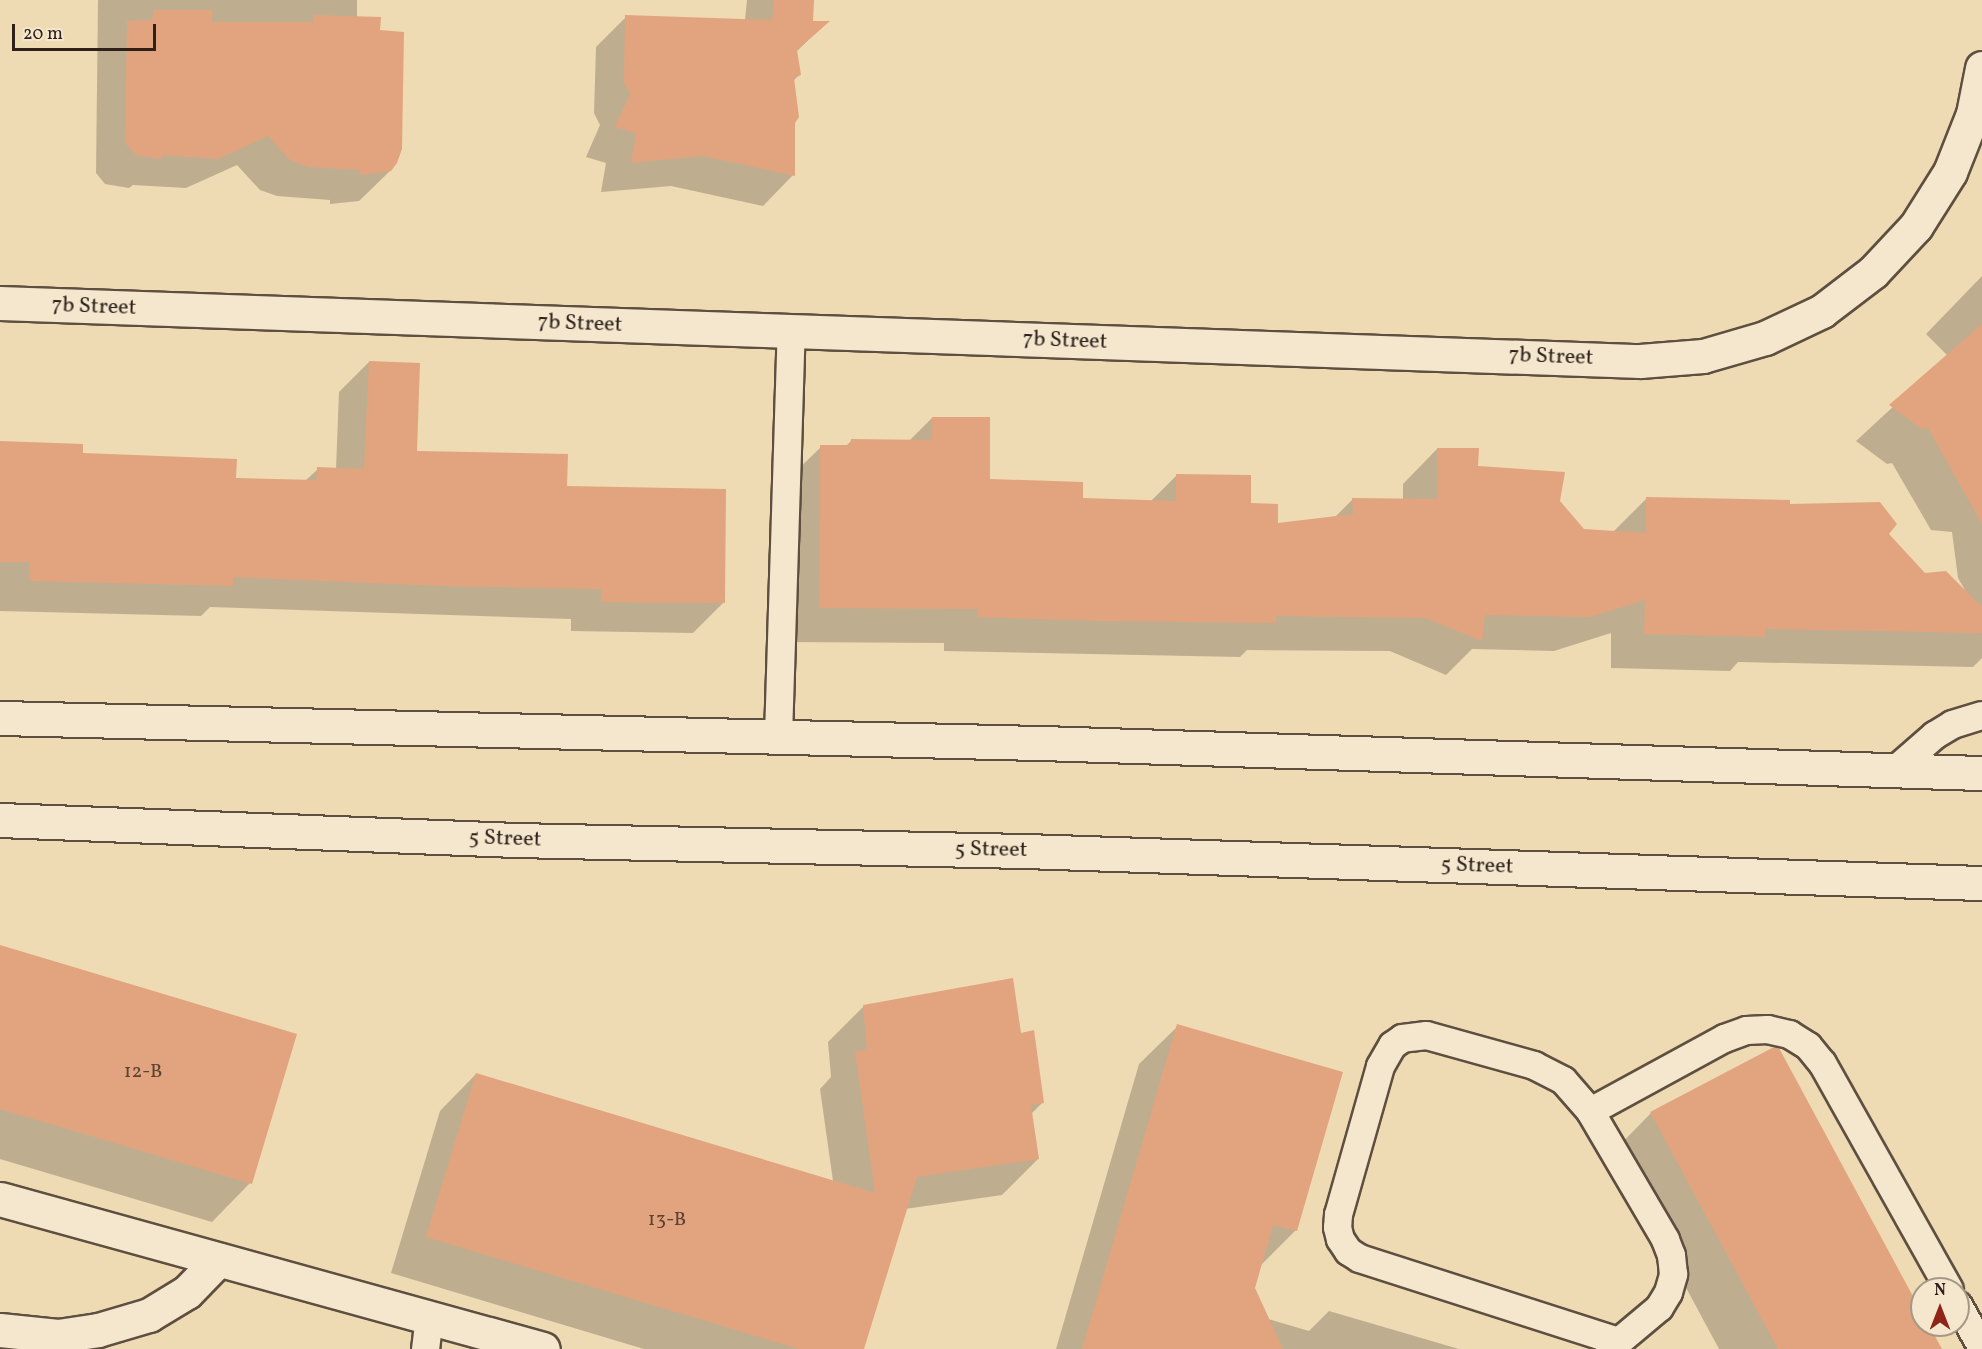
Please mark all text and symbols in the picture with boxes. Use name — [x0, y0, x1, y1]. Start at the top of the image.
scale bar — [15, 12, 159, 50]
text: 20 m — [23, 22, 63, 47]
street label: 7b Street — [51, 292, 137, 322]
street label: 7b Street — [537, 309, 623, 339]
street label: 7b Street — [1022, 326, 1108, 356]
street label: 7b Street — [1508, 342, 1594, 372]
street label: 5 Street — [468, 825, 542, 853]
street label: 5 Street — [954, 836, 1028, 864]
street label: 5 Street — [1440, 852, 1514, 880]
house number: 12-B — [124, 1060, 162, 1084]
house number: 13-B — [648, 1208, 686, 1232]
north arrow — [1910, 1277, 1970, 1337]
text: N — [1934, 1280, 1946, 1302]

